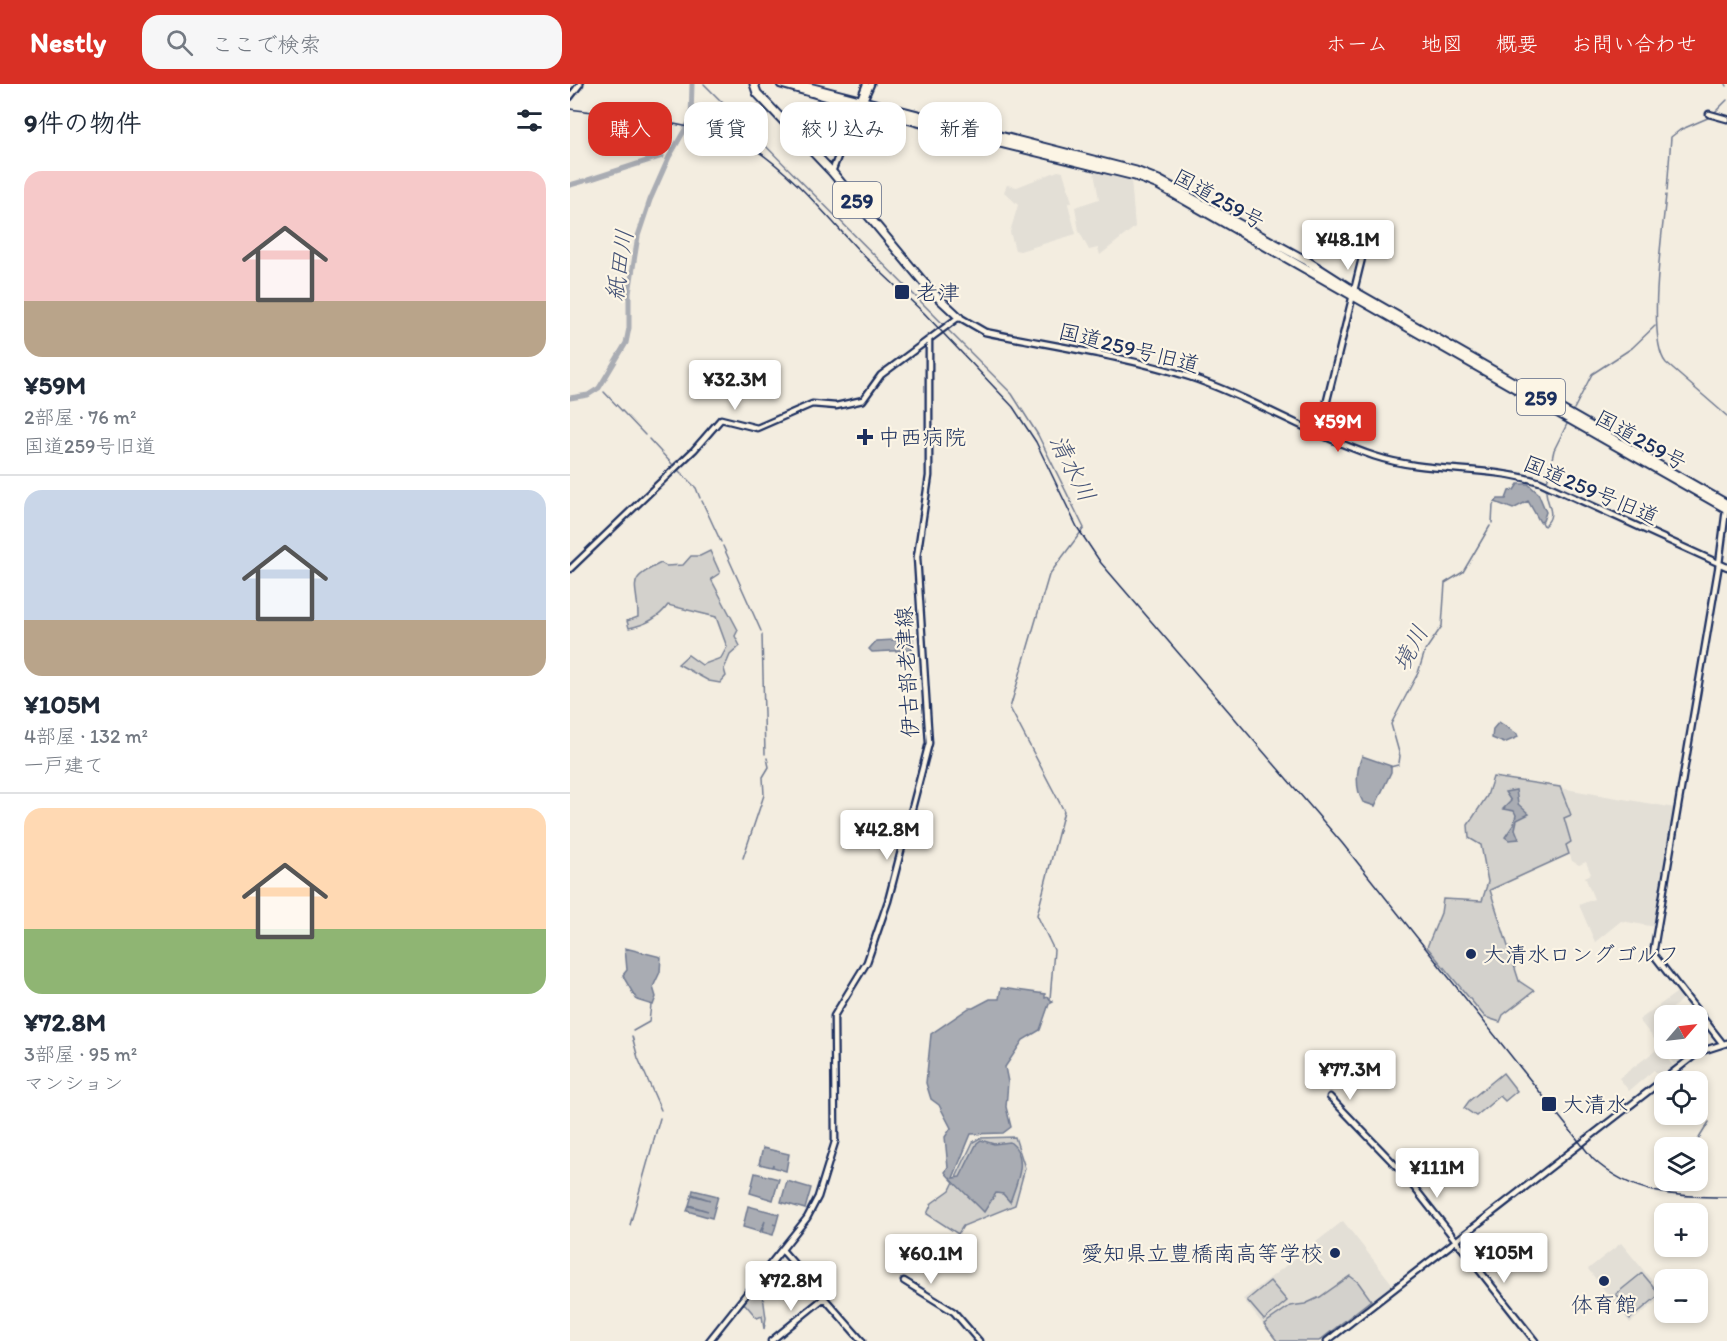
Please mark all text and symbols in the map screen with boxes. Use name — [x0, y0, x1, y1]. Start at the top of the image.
search box — [142, 15, 562, 69]
text: Nestly — [30, 25, 106, 59]
icon: search — [163, 26, 196, 59]
text: ここで検索 — [211, 31, 321, 58]
text: ホーム — [1326, 31, 1388, 56]
text: 地図 — [1421, 31, 1463, 56]
text: 概要 — [1496, 31, 1538, 56]
text: お問い合わせ — [1571, 31, 1697, 56]
chip: 購入 — [588, 102, 672, 156]
chip: 賃貸 — [684, 102, 768, 156]
chip: 絞り込み — [780, 102, 906, 156]
chip: 新着 — [918, 102, 1002, 156]
icon: filters — [513, 104, 546, 137]
text: 9件の物件 — [24, 107, 142, 139]
street label: 国道259号 — [1168, 163, 1270, 235]
road number: 259 — [833, 182, 881, 218]
icon: home — [231, 210, 339, 318]
pin: ¥48.1M — [1299, 220, 1397, 271]
water label: 紙田川 — [599, 227, 639, 303]
text: ¥48.1M — [1316, 227, 1380, 251]
place label: 老津 — [916, 279, 960, 306]
marker: 老津 — [893, 283, 911, 301]
street label: 国道259号旧道 — [1056, 317, 1202, 379]
pin: ¥32.3M — [686, 360, 784, 411]
text: ¥32.3M — [703, 367, 767, 391]
text: ¥59M — [24, 369, 86, 401]
road number: 259 — [1517, 379, 1565, 415]
pin: ¥59M — [1302, 402, 1374, 453]
street label: 国道259号 — [1590, 404, 1692, 476]
text: 2部屋 · 76 m² — [24, 405, 136, 429]
text: ¥59M — [1314, 409, 1362, 433]
place label: 中西病院 — [878, 424, 966, 451]
marker: 中西病院 — [856, 428, 874, 446]
water label: 清水川 — [1044, 429, 1102, 507]
text: 国道259号旧道 — [24, 434, 155, 458]
street label: 国道259号旧道 — [1519, 449, 1663, 531]
icon: home — [231, 529, 339, 637]
street label: 伊古部老津線 — [890, 605, 924, 739]
water label: 境川 — [1386, 620, 1434, 676]
text: ¥105M — [24, 688, 101, 720]
text: 4部屋 · 132 m² — [24, 724, 148, 748]
text: 一戸建て — [24, 753, 104, 777]
pin: ¥42.8M — [838, 810, 936, 861]
text: ¥42.8M — [854, 817, 920, 841]
icon: home — [231, 847, 339, 955]
place label: 大清水ロングゴルフ — [1483, 941, 1680, 968]
marker: 大清水ロングゴルフ — [1464, 947, 1478, 961]
north arrow — [1654, 1005, 1708, 1059]
map controls — [1654, 1005, 1708, 1323]
text: ¥72.8M — [24, 1006, 106, 1038]
text: 3部屋 · 95 m² — [24, 1042, 137, 1066]
pin: ¥77.3M — [1301, 1050, 1399, 1101]
text: ¥77.3M — [1319, 1057, 1381, 1081]
text: マンション — [24, 1071, 123, 1095]
button: locate — [1654, 1071, 1708, 1125]
place label: 大清水 — [1562, 1091, 1628, 1118]
marker: 大清水 — [1540, 1095, 1558, 1113]
button: layers — [1654, 1137, 1708, 1191]
pin: ¥111M — [1395, 1148, 1479, 1199]
text: ¥111M — [1410, 1155, 1464, 1179]
button: + — [1654, 1203, 1708, 1257]
pin: ¥105M — [1462, 1233, 1546, 1284]
pin: ¥60.1M — [882, 1234, 980, 1285]
place label: 愛知県立豊橋南高等学校 — [1081, 1240, 1323, 1267]
text: ¥105M — [1474, 1240, 1534, 1264]
text: ¥60.1M — [899, 1241, 963, 1265]
marker: 愛知県立豊橋南高等学校 — [1328, 1246, 1342, 1260]
pin: ¥72.8M — [742, 1261, 840, 1312]
text: ¥72.8M — [759, 1268, 823, 1292]
button: − — [1654, 1269, 1708, 1323]
marker: 体育館 — [1597, 1274, 1611, 1288]
place label: 体育館 — [1571, 1291, 1637, 1318]

